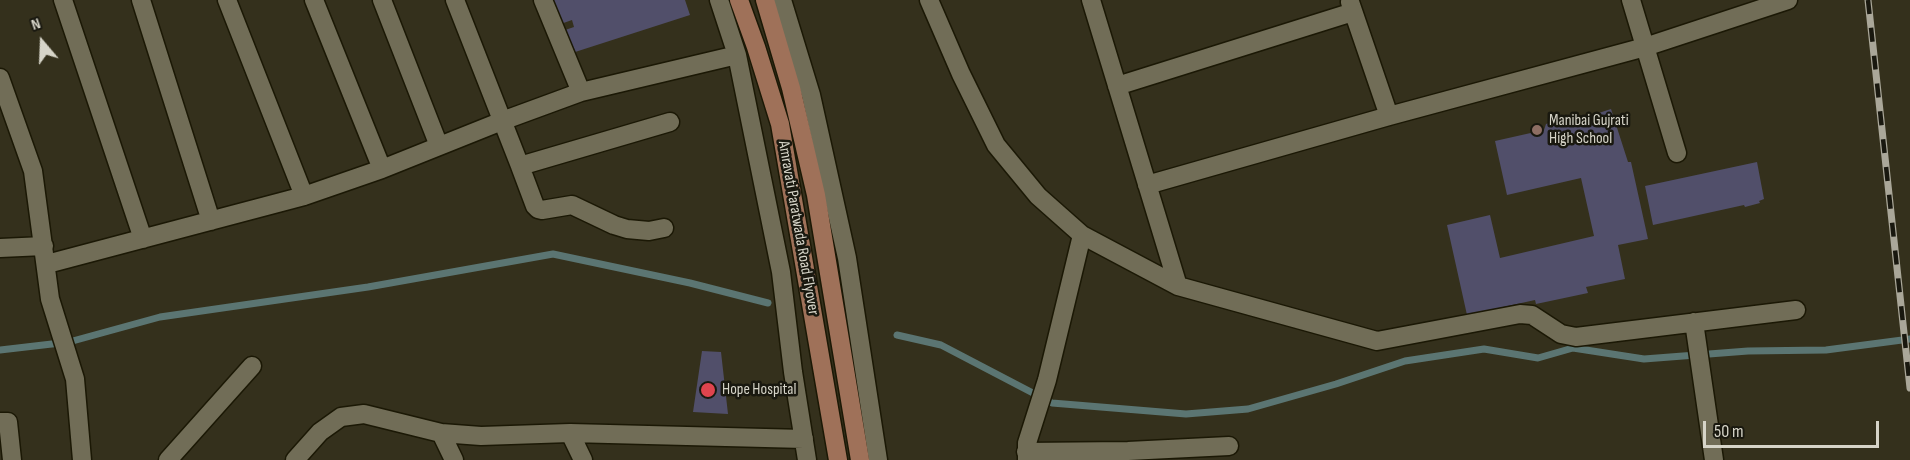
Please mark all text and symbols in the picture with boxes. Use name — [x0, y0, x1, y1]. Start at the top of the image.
north arrow — [12, 12, 72, 72]
text: N — [29, 14, 43, 35]
place label: Manibai Gujrati High School — [1549, 111, 1629, 149]
marker: Manibai Gujrati High School — [1530, 123, 1544, 137]
street label: Amravati Paratwada Road Flyover — [773, 139, 823, 317]
place label: Hope Hospital — [722, 380, 796, 400]
marker: Hope Hospital — [699, 381, 717, 399]
scale bar — [1706, 409, 1882, 447]
text: 50 m — [1714, 421, 1744, 442]

